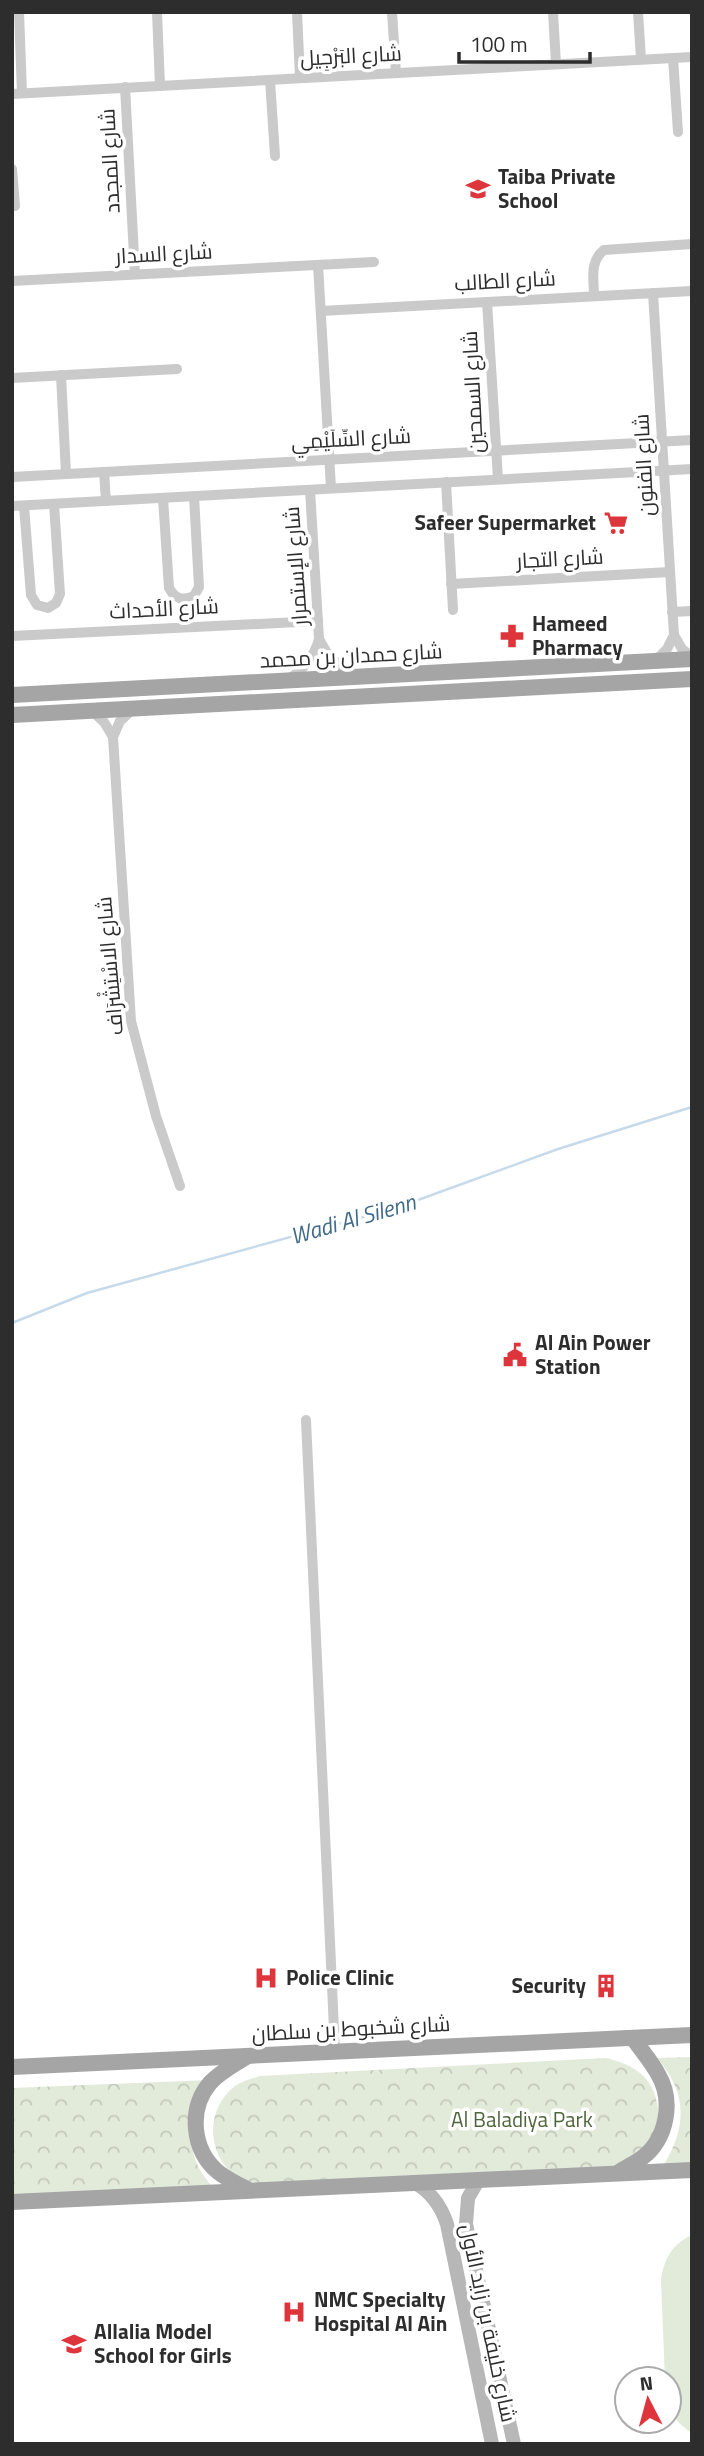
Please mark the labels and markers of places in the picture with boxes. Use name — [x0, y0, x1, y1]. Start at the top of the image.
place label: Taiba Private School — [498, 160, 615, 216]
school or university icon: Taiba Private School — [464, 175, 492, 203]
place label: Safeer Supermarket — [414, 506, 596, 538]
supermarket icon: Safeer Supermarket — [602, 509, 630, 537]
place label: Hameed Pharmacy — [532, 607, 623, 663]
pharmacy icon: Hameed Pharmacy — [498, 622, 526, 650]
place label: Al Ain Power Station — [535, 1326, 651, 1382]
public building icon: Al Ain Power Station — [501, 1341, 529, 1369]
place label: Police Clinic — [286, 1961, 394, 1993]
hospital icon: Police Clinic — [252, 1964, 280, 1992]
place label: Security — [512, 1969, 586, 2001]
building icon: Security — [592, 1972, 620, 2000]
place label: NMC Specialty Hospital Al Ain — [314, 2283, 447, 2339]
hospital icon: NMC Specialty Hospital Al Ain — [280, 2298, 308, 2326]
place label: Allalia Model School for Girls — [94, 2315, 232, 2371]
school or university icon: Allalia Model School for Girls — [60, 2330, 88, 2358]

